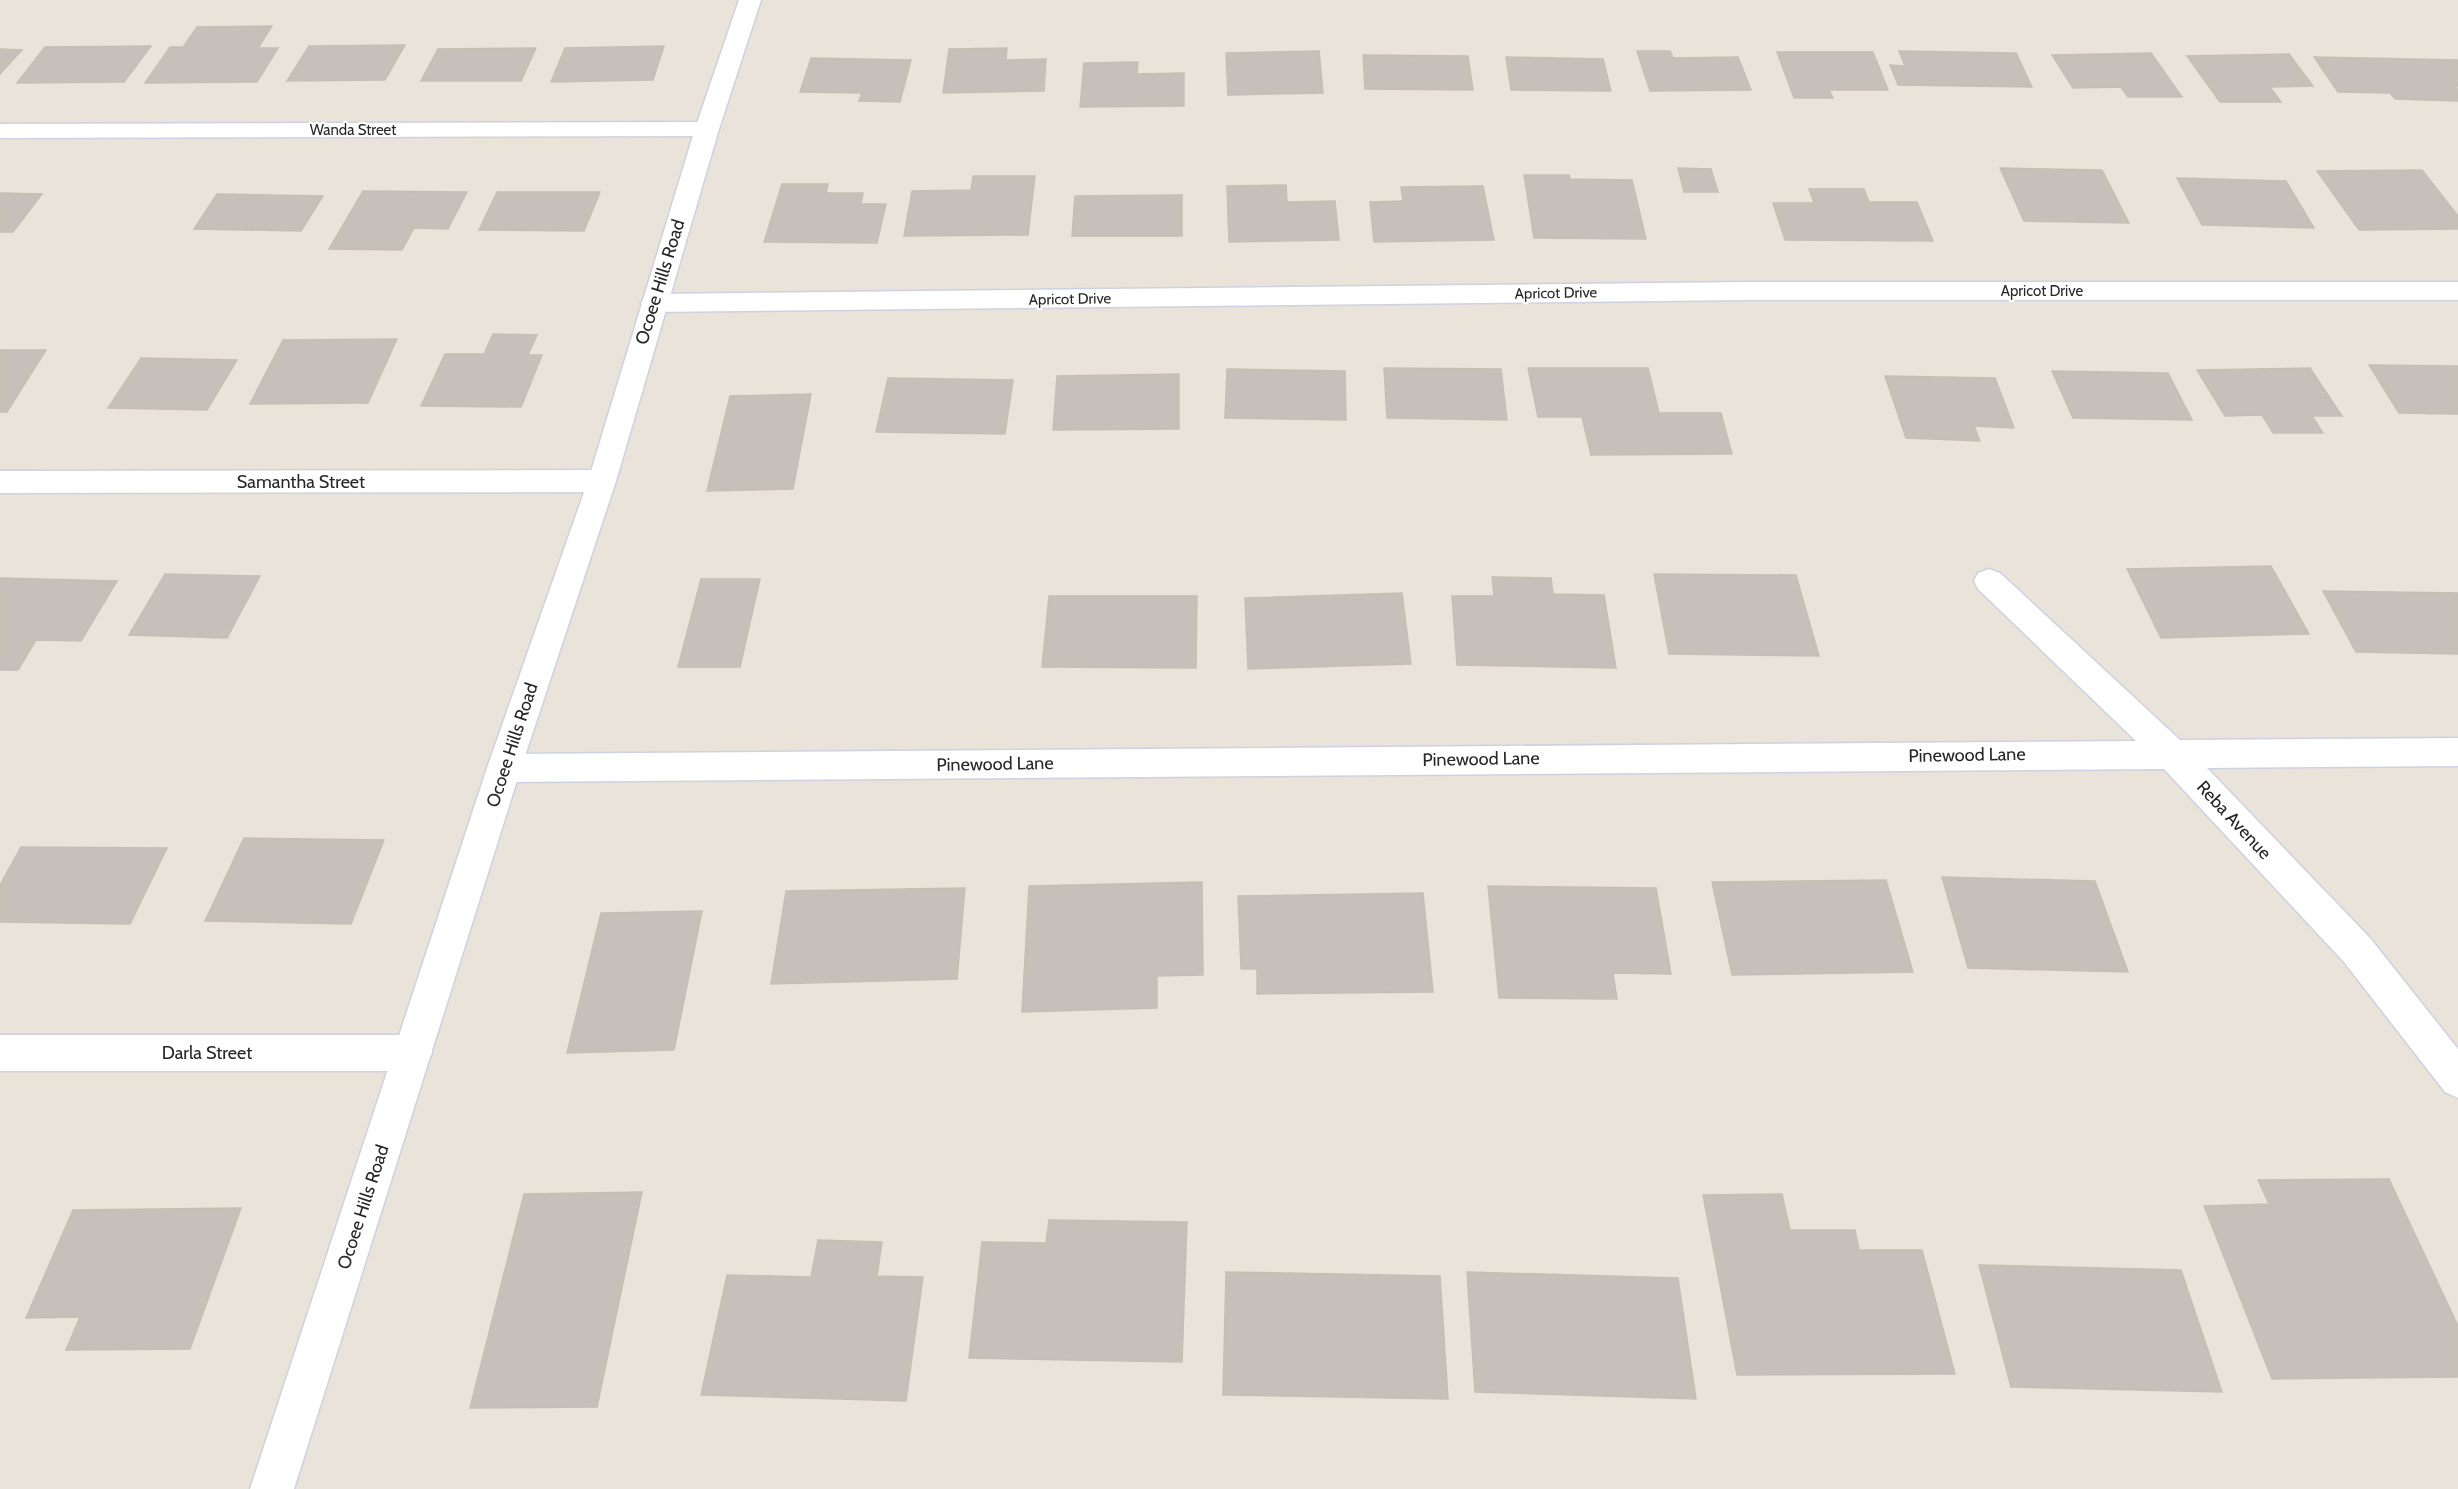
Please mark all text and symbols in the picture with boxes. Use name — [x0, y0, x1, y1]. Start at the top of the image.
street label: Wanda Street — [310, 121, 396, 139]
street label: Ocoee Hills Road — [631, 217, 689, 347]
street label: Apricot Drive — [2001, 282, 2084, 300]
street label: Apricot Drive — [1515, 283, 1598, 303]
street label: Apricot Drive — [1029, 289, 1112, 309]
street label: Samantha Street — [237, 471, 365, 493]
street label: Ocoee Hills Road — [482, 680, 542, 810]
street label: Pinewood Lane — [1908, 743, 2026, 767]
street label: Pinewood Lane — [1422, 747, 1540, 771]
street label: Pinewood Lane — [936, 752, 1054, 776]
street label: Reba Avenue — [2192, 776, 2276, 864]
street label: Darla Street — [162, 1042, 252, 1064]
street label: Ocoee Hills Road — [333, 1142, 393, 1272]

